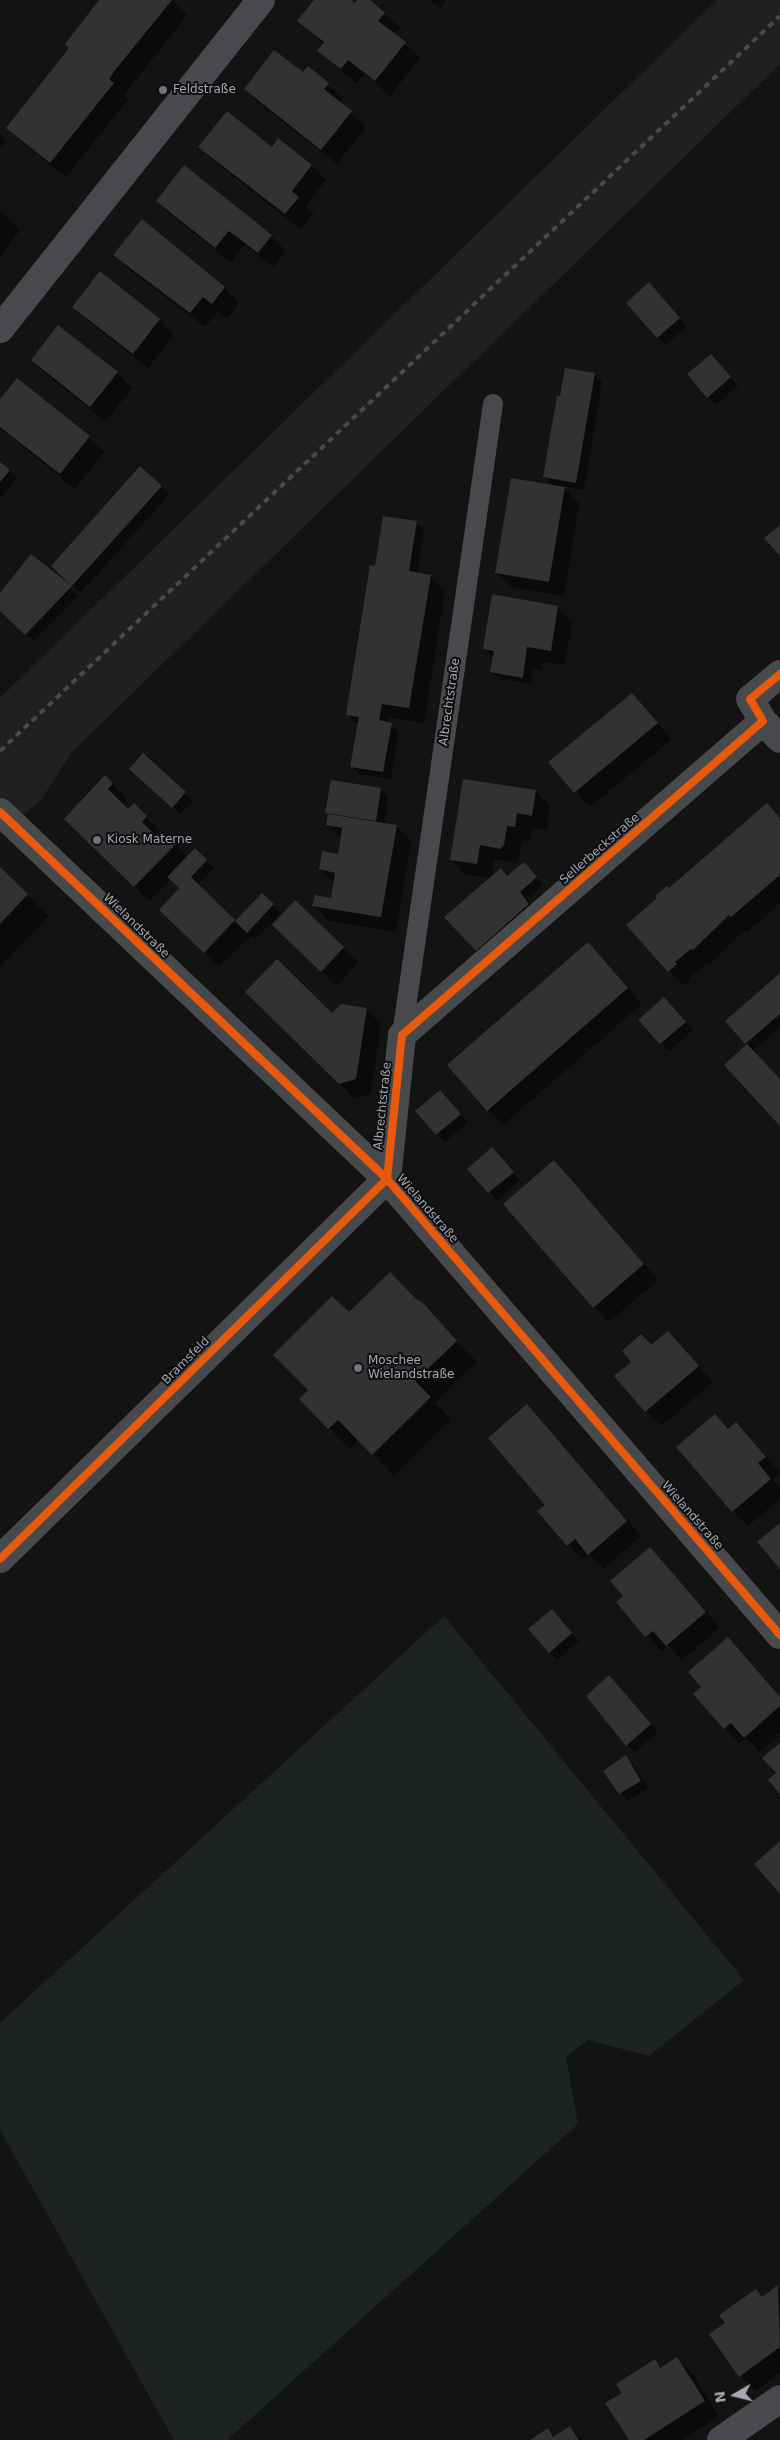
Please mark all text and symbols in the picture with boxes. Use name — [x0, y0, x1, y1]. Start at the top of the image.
place label: Feldstraße — [173, 83, 236, 97]
marker: Feldstraße — [157, 84, 169, 96]
street label: Albrechtstraße — [437, 657, 463, 747]
street label: Sellerbeckstraße — [557, 811, 643, 887]
place label: Kiosk Materne — [107, 833, 192, 847]
marker: Kiosk Materne — [91, 834, 103, 846]
street label: Wielandstraße — [100, 891, 172, 961]
street label: Albrechtstraße — [371, 1061, 395, 1151]
street label: Wielandstraße — [393, 1172, 461, 1246]
street label: Bramsfeld — [159, 1334, 213, 1388]
place label: Moschee Wielandstraße — [368, 1354, 454, 1382]
marker: Moschee Wielandstraße — [352, 1362, 364, 1374]
street label: Wielandstraße — [658, 1479, 726, 1553]
north arrow — [710, 2370, 760, 2420]
text: N — [711, 2390, 729, 2404]

